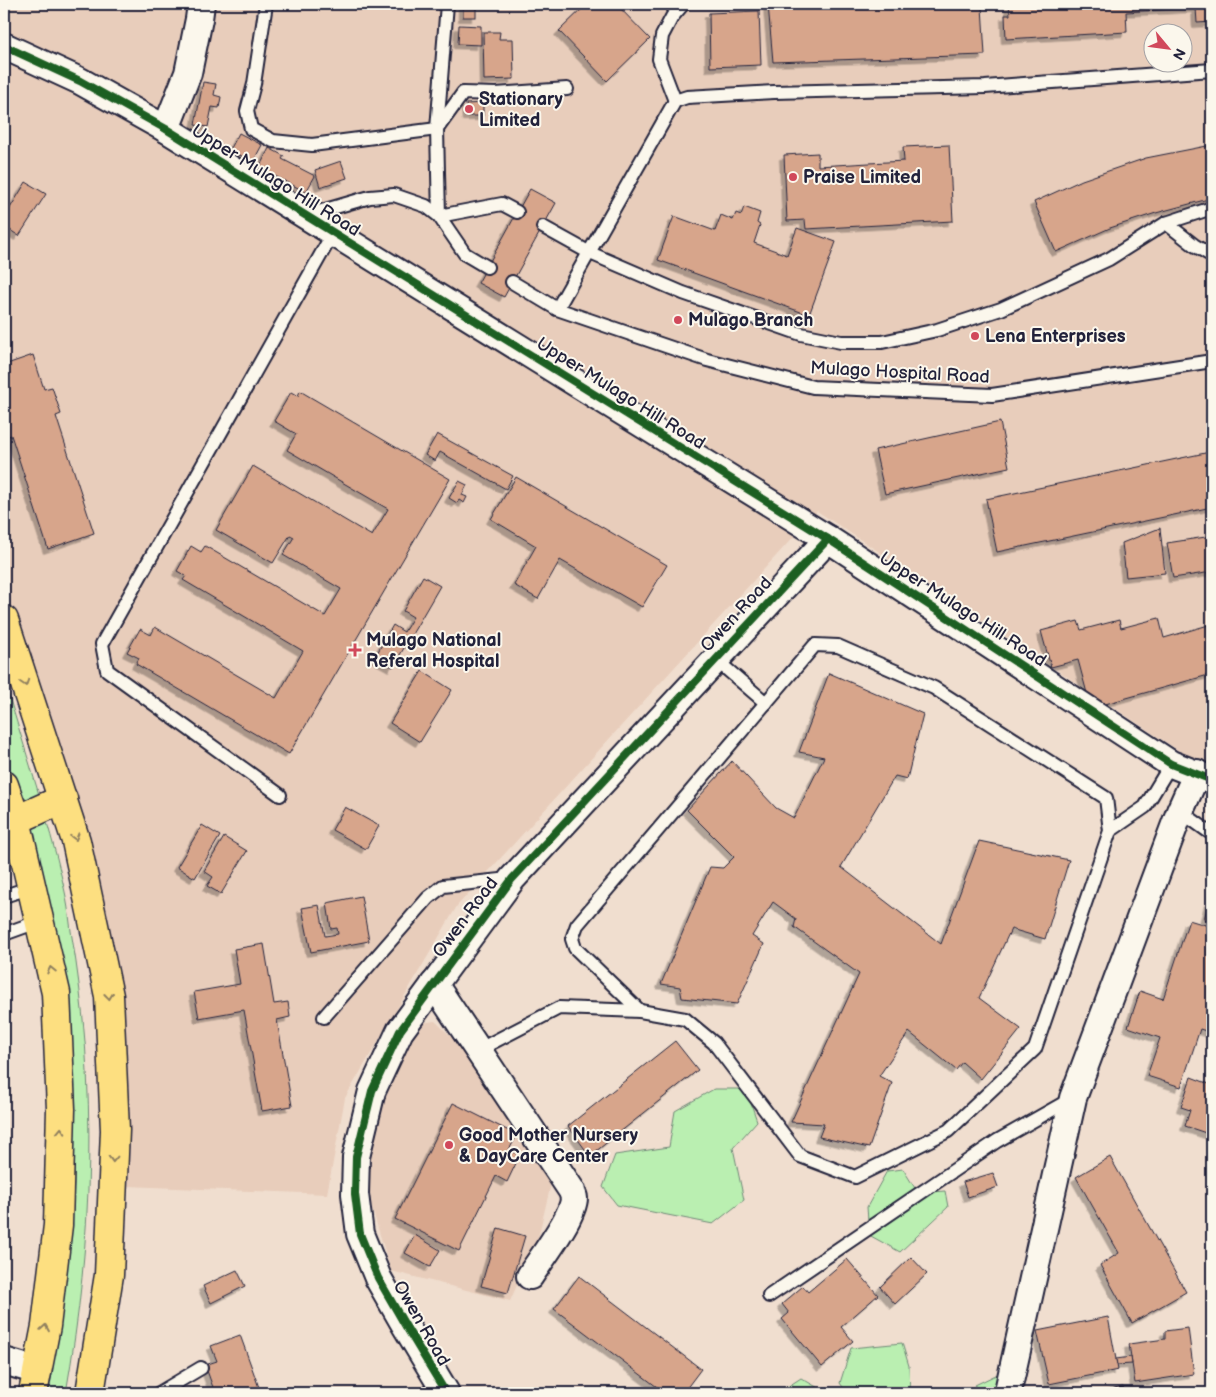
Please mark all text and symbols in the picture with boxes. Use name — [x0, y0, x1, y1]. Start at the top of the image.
north arrow — [1144, 22, 1194, 72]
text: N — [1169, 45, 1189, 63]
place label: Stationary Limited — [479, 89, 564, 131]
marker: Stationary Limited — [463, 103, 475, 115]
street label: Upper Mulago Hill Road — [187, 120, 364, 241]
place label: Praise Limited — [803, 167, 921, 188]
marker: Praise Limited — [787, 171, 799, 183]
place label: Mulago Branch — [688, 310, 813, 331]
marker: Mulago Branch — [672, 314, 684, 326]
place label: Lena Enterprises — [985, 326, 1126, 347]
marker: Lena Enterprises — [969, 330, 981, 342]
street label: Upper Mulago Hill Road — [532, 333, 709, 454]
street label: Mulago Hospital Road — [810, 357, 990, 388]
street label: Upper Mulago Hill Road — [875, 548, 1050, 671]
street label: Owen Road — [696, 572, 776, 656]
place label: Mulago National Referal Hospital — [366, 630, 501, 672]
marker: Mulago National Referal Hospital — [348, 643, 362, 657]
one-way arrow — [19, 678, 29, 687]
one-way arrow — [70, 833, 80, 841]
street label: Owen Road — [428, 873, 502, 962]
one-way arrow — [46, 965, 57, 974]
one-way arrow — [103, 992, 113, 1001]
place label: Good Mother Nursery & DayCare Center — [459, 1125, 639, 1167]
one-way arrow — [55, 1127, 66, 1135]
marker: Good Mother Nursery & DayCare Center — [443, 1139, 455, 1151]
one-way arrow — [108, 1155, 119, 1163]
street label: Owen Road — [389, 1277, 454, 1370]
one-way arrow — [40, 1324, 50, 1332]

